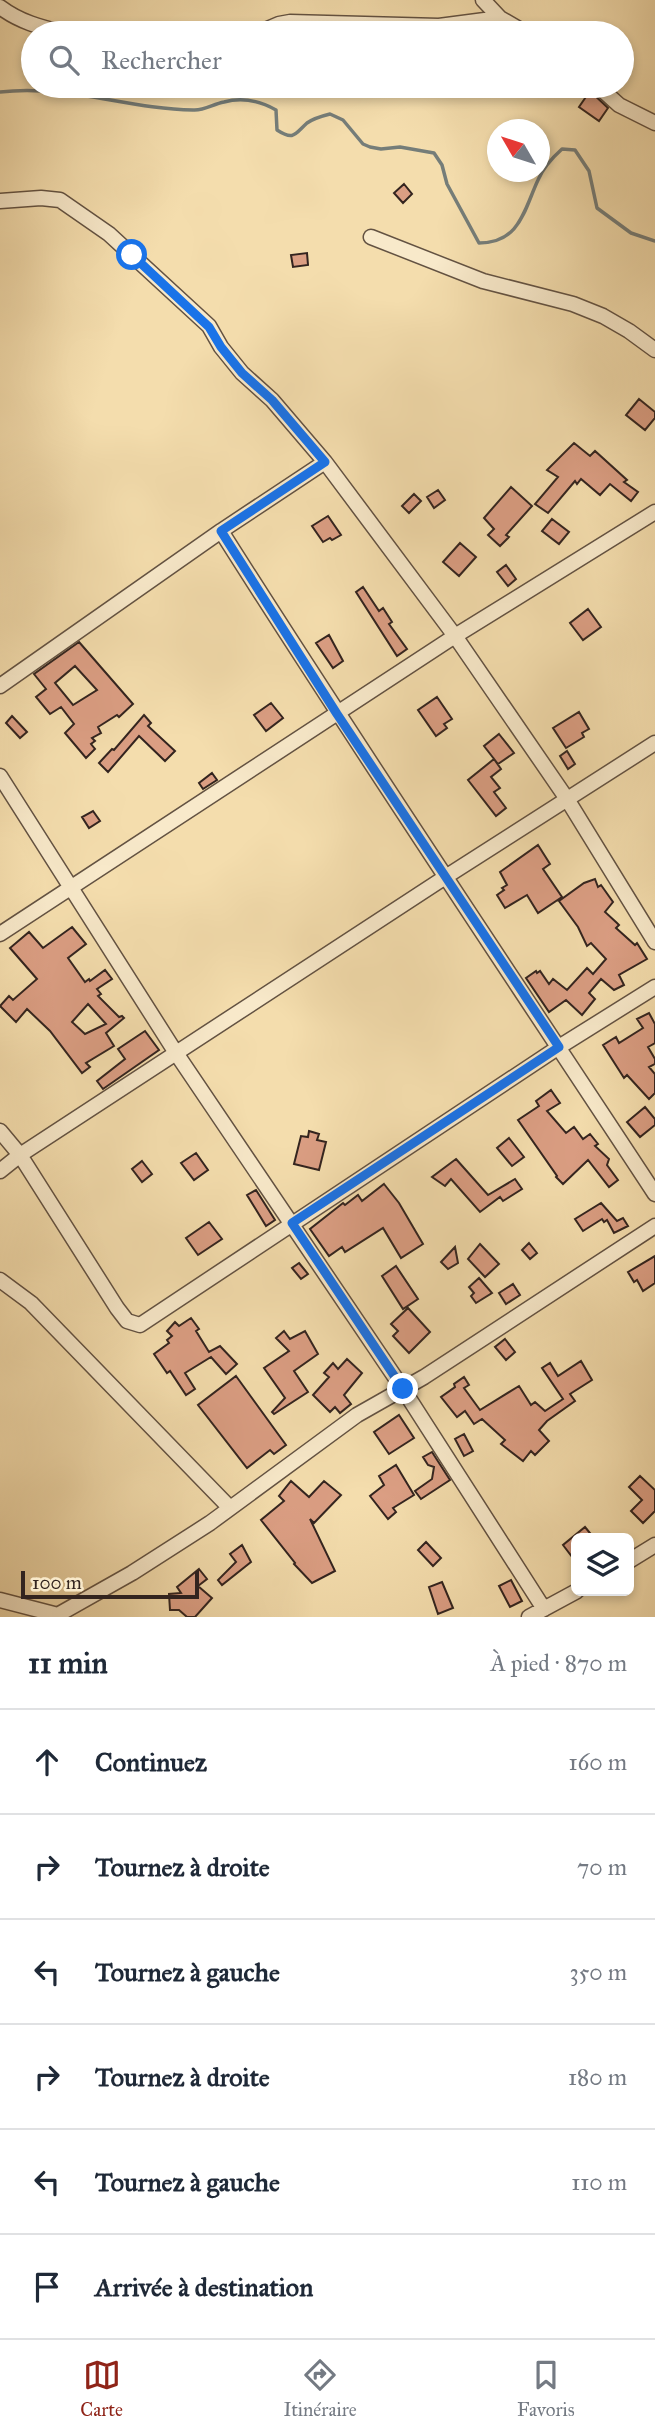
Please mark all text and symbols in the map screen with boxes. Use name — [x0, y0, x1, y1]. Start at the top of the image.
search box — [21, 21, 634, 98]
icon: search — [45, 41, 83, 79]
text: Rechercher — [101, 44, 222, 76]
north arrow — [487, 119, 550, 182]
route start — [116, 239, 147, 270]
route end — [387, 1373, 418, 1404]
map controls — [571, 1533, 634, 1596]
button: layers — [571, 1533, 634, 1596]
scale bar — [21, 1568, 200, 1600]
text: 100 m — [32, 1571, 82, 1594]
text: 11 min — [28, 1645, 108, 1681]
text: À pied · 870 m — [491, 1649, 627, 1677]
icon: ahead — [28, 1743, 66, 1781]
text: Continuez — [95, 1746, 207, 1778]
text: 160 m — [569, 1748, 627, 1776]
icon: right — [28, 1848, 66, 1886]
text: Tournez à droite — [95, 1851, 270, 1883]
text: 70 m — [577, 1853, 627, 1881]
icon: left — [28, 1953, 66, 1991]
text: Tournez à gauche — [95, 1956, 280, 1988]
text: 350 m — [569, 1958, 627, 1986]
icon: right — [28, 2058, 66, 2096]
text: Tournez à droite — [95, 2061, 270, 2093]
text: 180 m — [568, 2063, 627, 2091]
icon: left — [28, 2163, 66, 2201]
text: Tournez à gauche — [95, 2166, 280, 2198]
text: 110 m — [571, 2168, 627, 2196]
icon: arrive — [28, 2268, 66, 2306]
text: Arrivée à destination — [95, 2271, 313, 2303]
tab: Carte — [80, 2356, 123, 2421]
tab: Itinéraire — [283, 2356, 357, 2421]
tab: Favoris — [517, 2356, 575, 2421]

